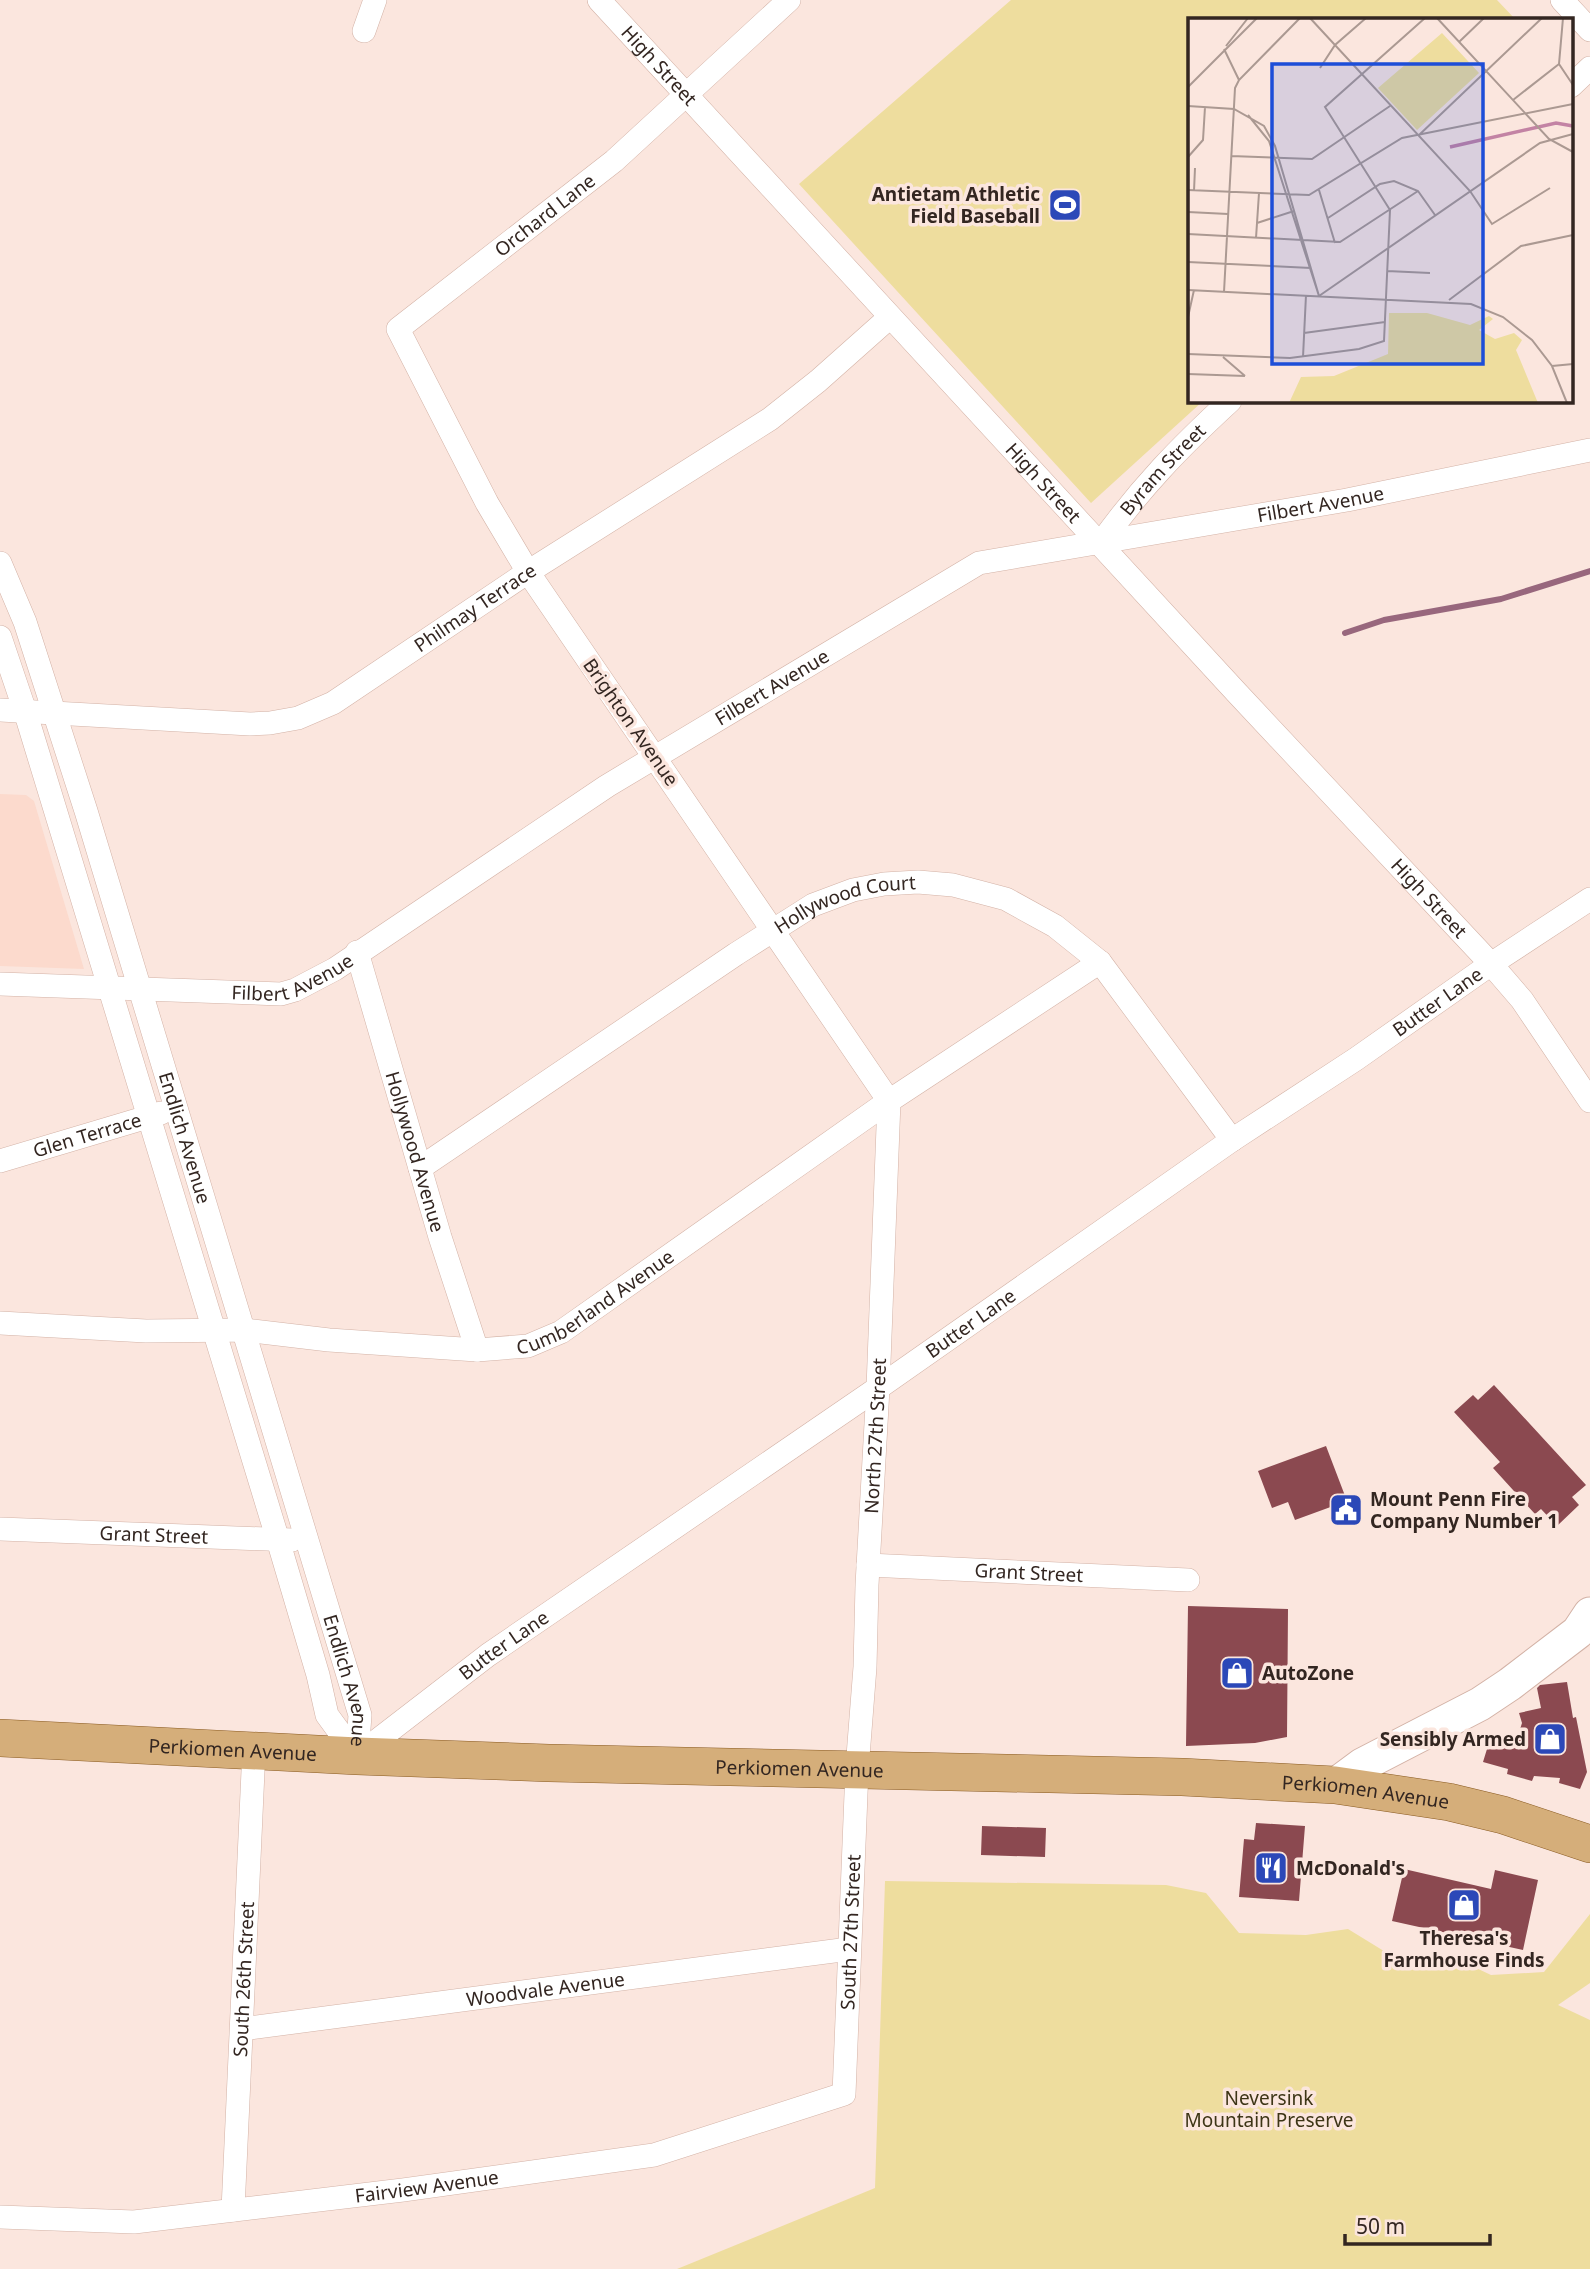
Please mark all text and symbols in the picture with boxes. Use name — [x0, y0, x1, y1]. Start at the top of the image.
inset map — [1188, 18, 1572, 402]
street label: High Street — [616, 20, 703, 111]
street label: Orchard Lane — [489, 168, 600, 262]
place label: Antietam Athletic Field Baseball — [872, 181, 1040, 229]
sports icon: Antietam Athletic Field Baseball — [1046, 186, 1084, 224]
street label: Byram Street — [1114, 418, 1211, 521]
street label: High Street — [1000, 437, 1087, 528]
street label: Filbert Avenue — [1255, 480, 1386, 528]
street label: Philmay Terrace — [409, 557, 541, 658]
street label: Filbert Avenue — [710, 643, 834, 731]
street label: Brighton Avenue — [577, 653, 685, 791]
street label: High Street — [1385, 853, 1473, 944]
street label: Hollywood Court — [769, 869, 916, 939]
street label: Filbert Avenue — [231, 947, 358, 1007]
street label: Butter Lane — [1387, 961, 1488, 1042]
street label: Hollywood Avenue — [379, 1068, 451, 1235]
street label: Endlich Avenue — [153, 1069, 217, 1207]
street label: Glen Terrace — [30, 1107, 145, 1163]
street label: Cumberland Avenue — [515, 1244, 679, 1360]
street label: Butter Lane — [920, 1283, 1021, 1364]
street label: North 27th Street — [858, 1357, 892, 1514]
place label: Mount Penn Fire Company Number 1 — [1370, 1486, 1558, 1534]
public building icon: Mount Penn Fire Company Number 1 — [1327, 1491, 1365, 1529]
street label: Grant Street — [99, 1520, 209, 1550]
street label: Grant Street — [974, 1557, 1084, 1588]
street label: Butter Lane — [453, 1604, 554, 1686]
street label: Endlich Avenue — [317, 1611, 373, 1748]
shop icon: AutoZone — [1218, 1654, 1256, 1692]
place label: AutoZone — [1262, 1660, 1354, 1686]
shop icon: Sensibly Armed — [1531, 1720, 1569, 1758]
place label: Sensibly Armed — [1380, 1726, 1526, 1752]
street label: Perkiomen Avenue — [148, 1733, 318, 1767]
street label: Perkiomen Avenue — [715, 1754, 884, 1783]
street label: Perkiomen Avenue — [1281, 1769, 1451, 1815]
restaurant icon: McDonald's — [1252, 1849, 1290, 1887]
street label: South 27th Street — [834, 1854, 867, 2010]
place label: McDonald's — [1296, 1855, 1405, 1881]
shop icon: Theresa's Farmhouse Finds — [1445, 1886, 1483, 1924]
street label: South 26th Street — [227, 1901, 260, 2058]
place label: Theresa's Farmhouse Finds — [1383, 1925, 1545, 1973]
street label: Woodvale Avenue — [465, 1966, 626, 2012]
park label: Neversink Mountain Preserve — [1184, 2085, 1354, 2133]
street label: Fairview Avenue — [353, 2164, 500, 2209]
scale bar — [1345, 2202, 1490, 2246]
text: 50 m — [1356, 2212, 1405, 2240]

